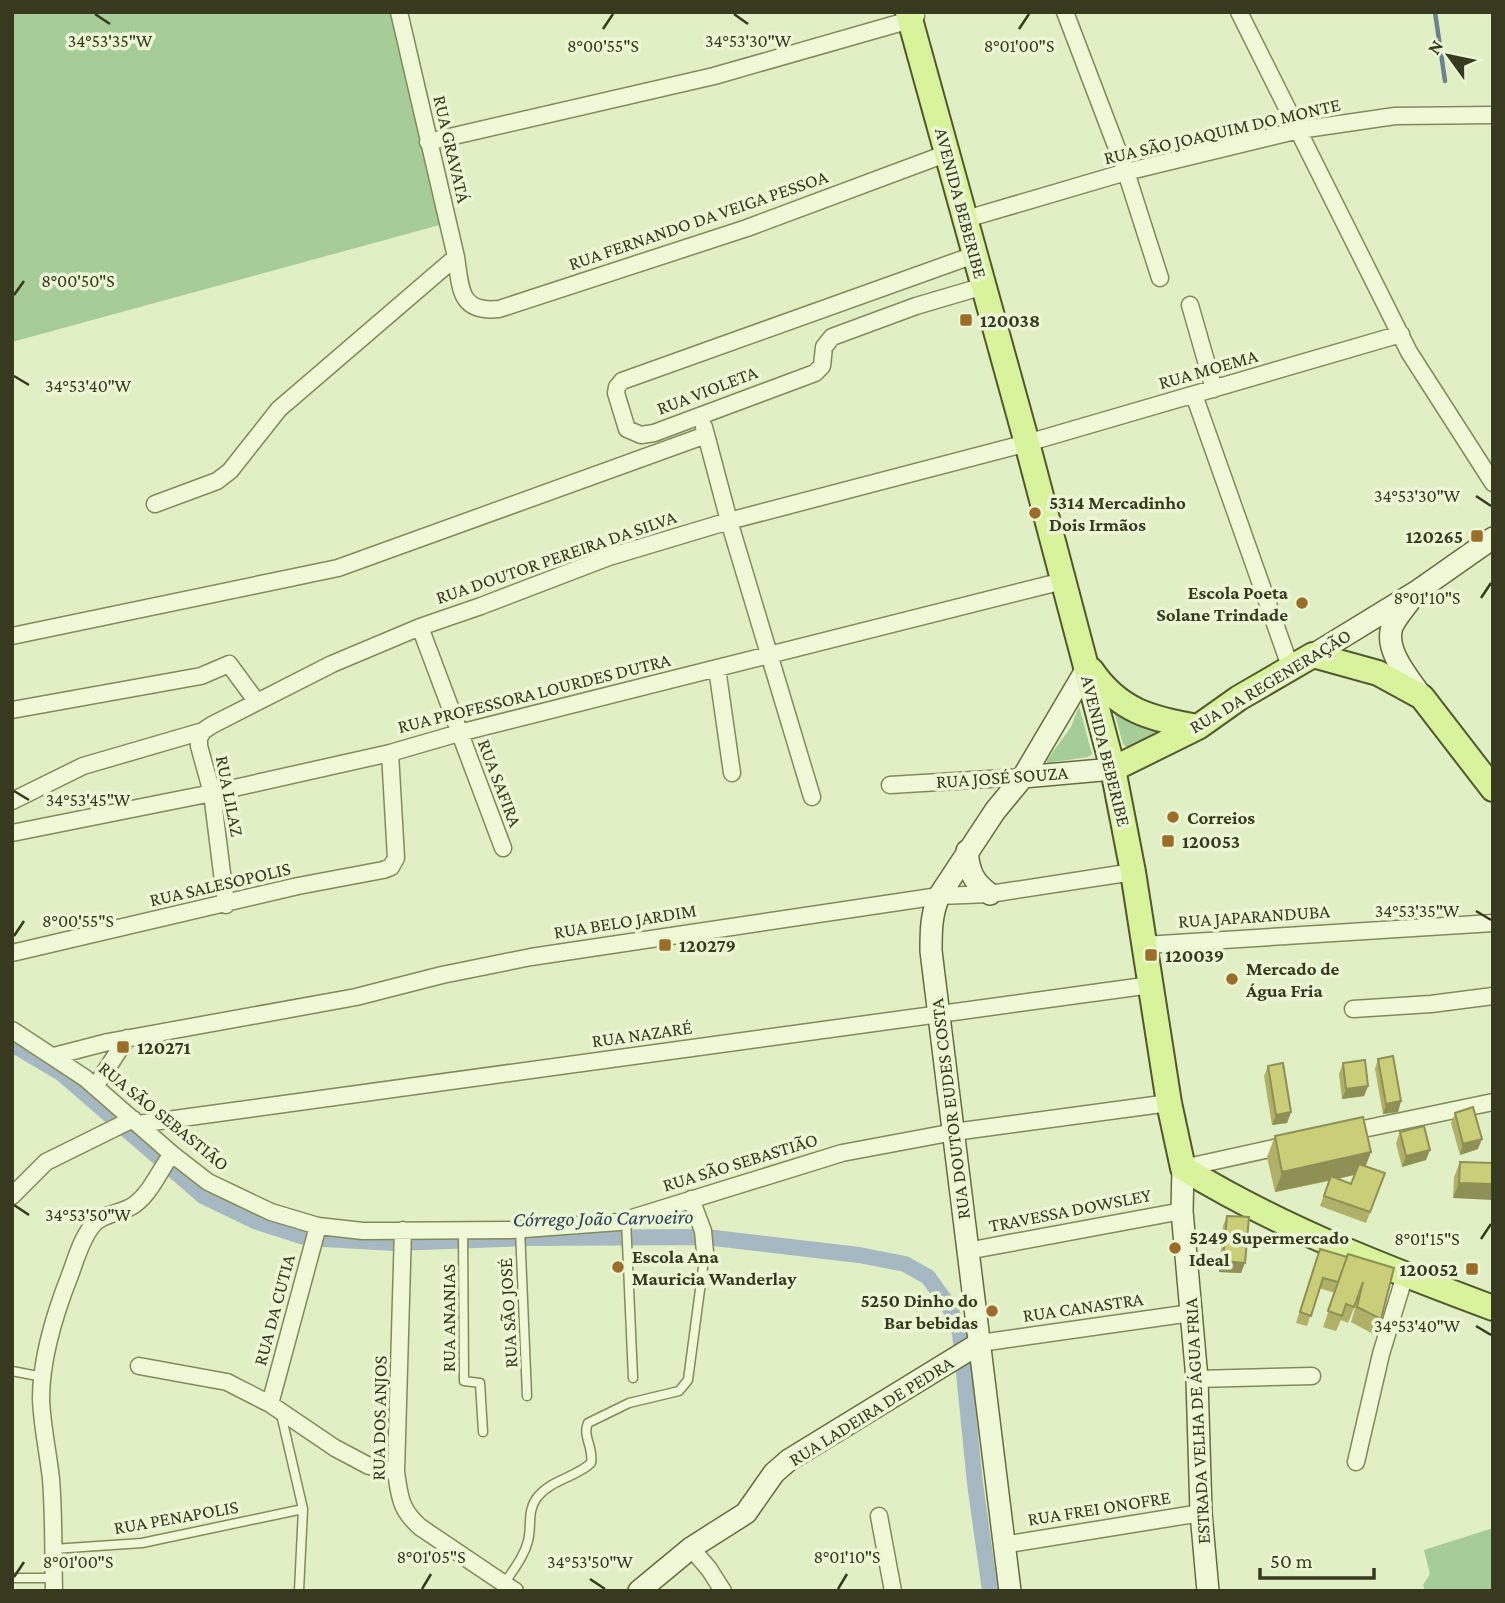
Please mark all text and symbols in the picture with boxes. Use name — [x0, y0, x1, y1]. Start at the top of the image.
north arrow — [1414, 21, 1484, 91]
text: 34°53'35"W — [68, 31, 153, 51]
text: 34°53'30"W — [705, 31, 792, 51]
text: 8°00'55"S — [567, 36, 639, 56]
text: 8°01'00"S — [984, 36, 1054, 56]
text: N — [1423, 36, 1448, 58]
street label: RUA GRAVATÁ — [429, 93, 475, 205]
street label: RUA SÃO JOAQUIM DO MONTE — [1102, 94, 1342, 168]
street label: AVENIDA BEBERIBE — [931, 125, 991, 281]
street label: RUA FERNANDO DA VEIGA PESSOA — [566, 166, 831, 274]
text: 8°00'50"S — [41, 271, 115, 291]
place label: 120038 — [980, 310, 1040, 331]
marker: 120038 — [958, 312, 974, 328]
street label: RUA MOEMA — [1156, 345, 1260, 393]
street label: RUA VIOLETA — [654, 361, 761, 419]
text: 34°53'40"W — [45, 376, 132, 396]
text: 34°53'30"W — [1374, 486, 1461, 506]
place label: 5314 Mercadinho Dois Irmãos — [1049, 492, 1186, 535]
marker: 5314 Mercadinho Dois Irmãos — [1027, 505, 1043, 521]
street label: RUA DOUTOR PEREIRA DA SILVA — [433, 506, 679, 608]
place label: 120265 — [1406, 526, 1463, 547]
marker: 120265 — [1469, 528, 1485, 544]
place label: Escola Poeta Solane Trindade — [1156, 582, 1289, 625]
text: 8°01'10"S — [1393, 588, 1461, 608]
marker: Escola Poeta Solane Trindade — [1294, 595, 1310, 611]
street label: RUA DA REGENERAÇÃO — [1185, 624, 1355, 738]
street label: RUA PROFESSORA LOURDES DUTRA — [395, 649, 673, 737]
street label: AVENIDA BEBERIBE — [1077, 673, 1135, 829]
street label: RUA SAFIRA — [474, 736, 526, 830]
street label: RUA LILAZ — [212, 754, 248, 838]
street label: RUA JOSÉ SOUZA — [935, 762, 1069, 792]
text: 34°53'45"W — [46, 790, 131, 810]
place label: Correios — [1187, 807, 1255, 828]
marker: Correios — [1165, 809, 1181, 825]
place label: 120053 — [1182, 831, 1240, 852]
marker: 120053 — [1160, 833, 1176, 849]
street label: RUA SALESOPOLIS — [147, 858, 293, 910]
street label: RUA BELO JARDIM — [552, 899, 698, 943]
street label: RUA JAPARANDUBA — [1177, 900, 1331, 932]
text: 34°53'35"W — [1375, 901, 1460, 921]
text: 8°00'55"S — [42, 911, 114, 931]
place label: 120279 — [679, 935, 736, 956]
marker: 120279 — [657, 937, 673, 953]
place label: 120039 — [1165, 945, 1224, 966]
marker: 120039 — [1143, 947, 1159, 963]
place label: Mercado de Água Fria — [1245, 958, 1340, 1001]
marker: Mercado de Água Fria — [1224, 971, 1240, 987]
street label: RUA DOUTOR EUDES COSTA — [926, 997, 974, 1221]
street label: RUA NAZARÉ — [590, 1017, 694, 1051]
place label: 120271 — [137, 1037, 191, 1058]
marker: 120271 — [115, 1039, 131, 1055]
street label: RUA SÃO SEBASTIÃO — [95, 1057, 233, 1175]
street label: RUA SÃO SEBASTIÃO — [660, 1128, 820, 1196]
street label: TRAVESSA DOWSLEY — [987, 1184, 1154, 1236]
water label: Córrego João Carvoeiro — [512, 1204, 694, 1232]
text: 34°53'50"W — [45, 1205, 131, 1225]
place label: 5249 Supermercado Ideal — [1189, 1227, 1349, 1270]
text: 8°01'15"S — [1394, 1229, 1460, 1249]
marker: 5249 Supermercado Ideal — [1167, 1240, 1183, 1256]
place label: Escola Ana Mauricia Wanderlay — [632, 1246, 797, 1289]
street label: RUA DA CUTIA — [249, 1252, 299, 1368]
street label: RUA SÃO JOSÉ — [495, 1257, 521, 1369]
marker: Escola Ana Mauricia Wanderlay — [610, 1259, 626, 1275]
place label: 120052 — [1399, 1259, 1458, 1280]
marker: 120052 — [1464, 1261, 1480, 1277]
street label: RUA ANANIAS — [438, 1264, 459, 1372]
street label: RUA CANASTRA — [1021, 1288, 1145, 1326]
place label: 5250 Dinho do Bar bebidas — [861, 1290, 978, 1333]
street label: ESTRADA VELHA DE ÁGUA FRIA — [1180, 1297, 1214, 1545]
marker: 5250 Dinho do Bar bebidas — [984, 1303, 1000, 1319]
text: 34°53'40"W — [1374, 1316, 1461, 1336]
street label: RUA LADEIRA DE PEDRA — [785, 1352, 957, 1470]
street label: RUA DOS ANJOS — [367, 1355, 391, 1481]
street label: RUA FREI ONOFRE — [1026, 1486, 1172, 1530]
street label: RUA PENAPOLIS — [112, 1496, 240, 1538]
scale bar — [1260, 1536, 1374, 1580]
text: 8°01'05"S — [396, 1547, 466, 1567]
text: 8°01'10"S — [813, 1547, 881, 1567]
text: 50 m — [1270, 1549, 1313, 1573]
text: 8°01'00"S — [43, 1552, 113, 1572]
text: 34°53'50"W — [547, 1552, 633, 1572]

